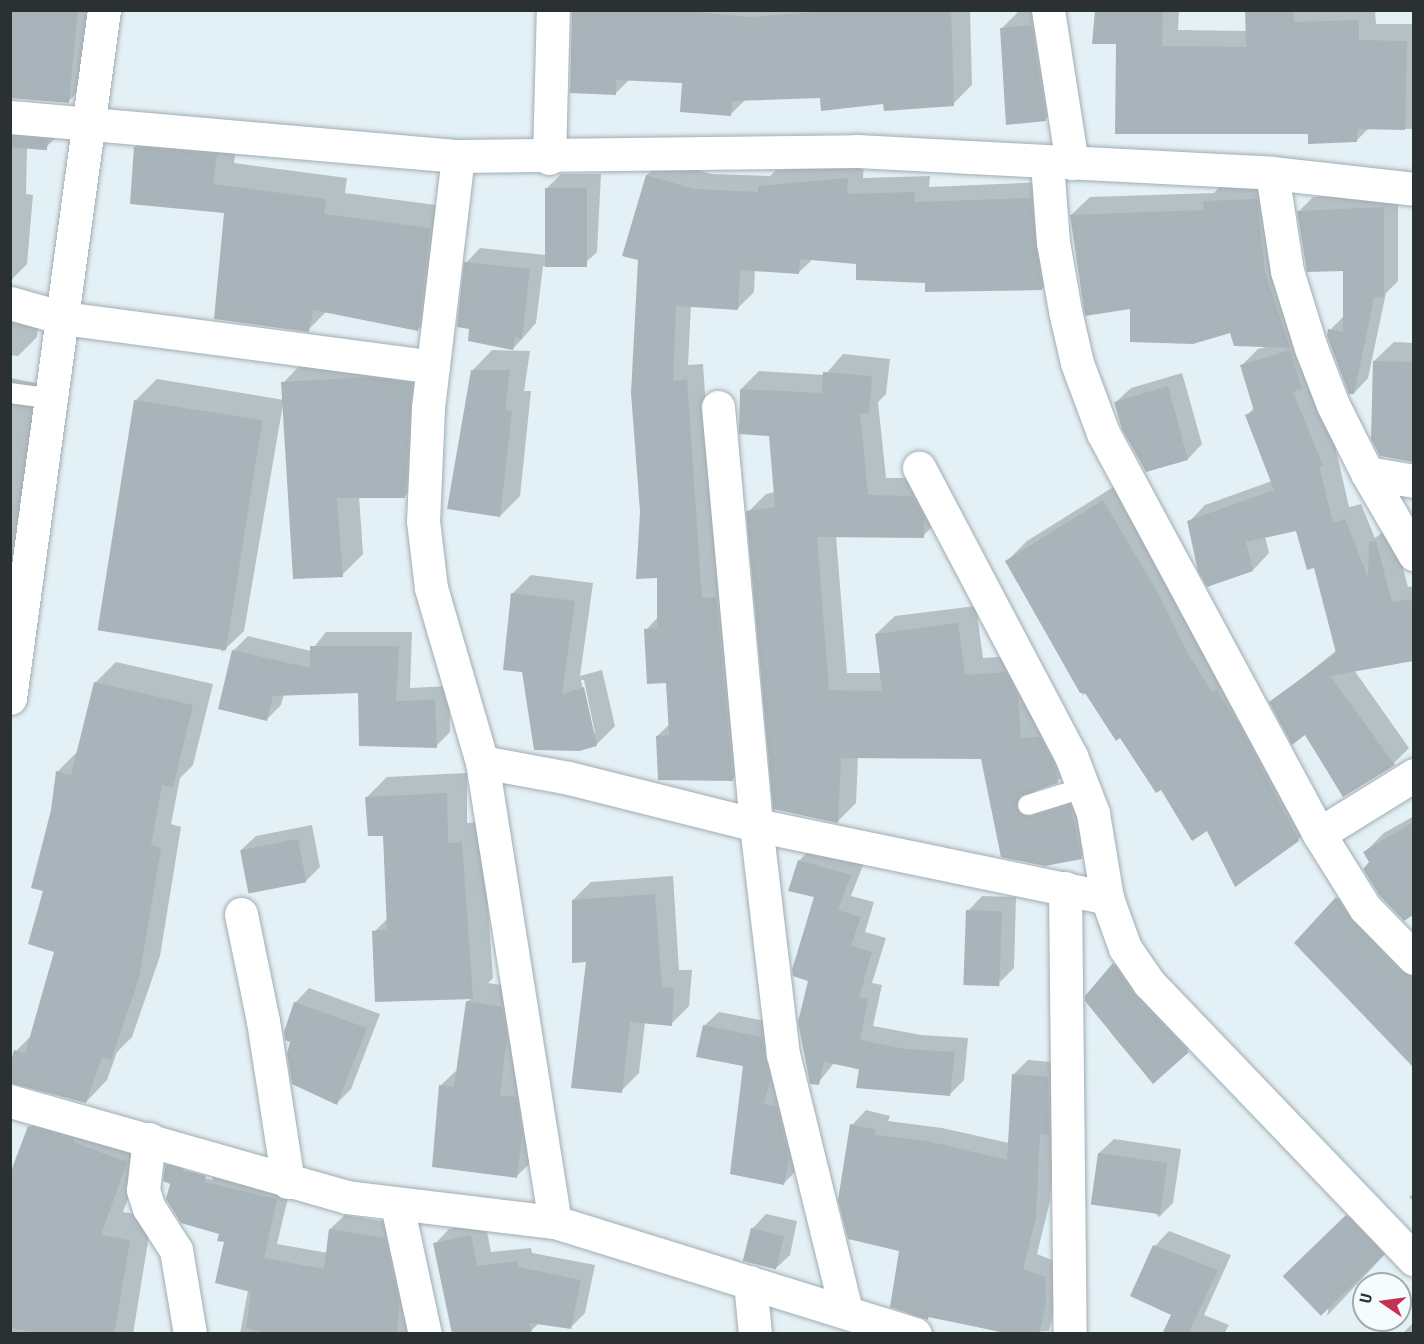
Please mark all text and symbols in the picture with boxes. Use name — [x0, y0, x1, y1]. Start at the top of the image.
north arrow — [1352, 1272, 1412, 1332]
text: U — [1356, 1292, 1376, 1305]

